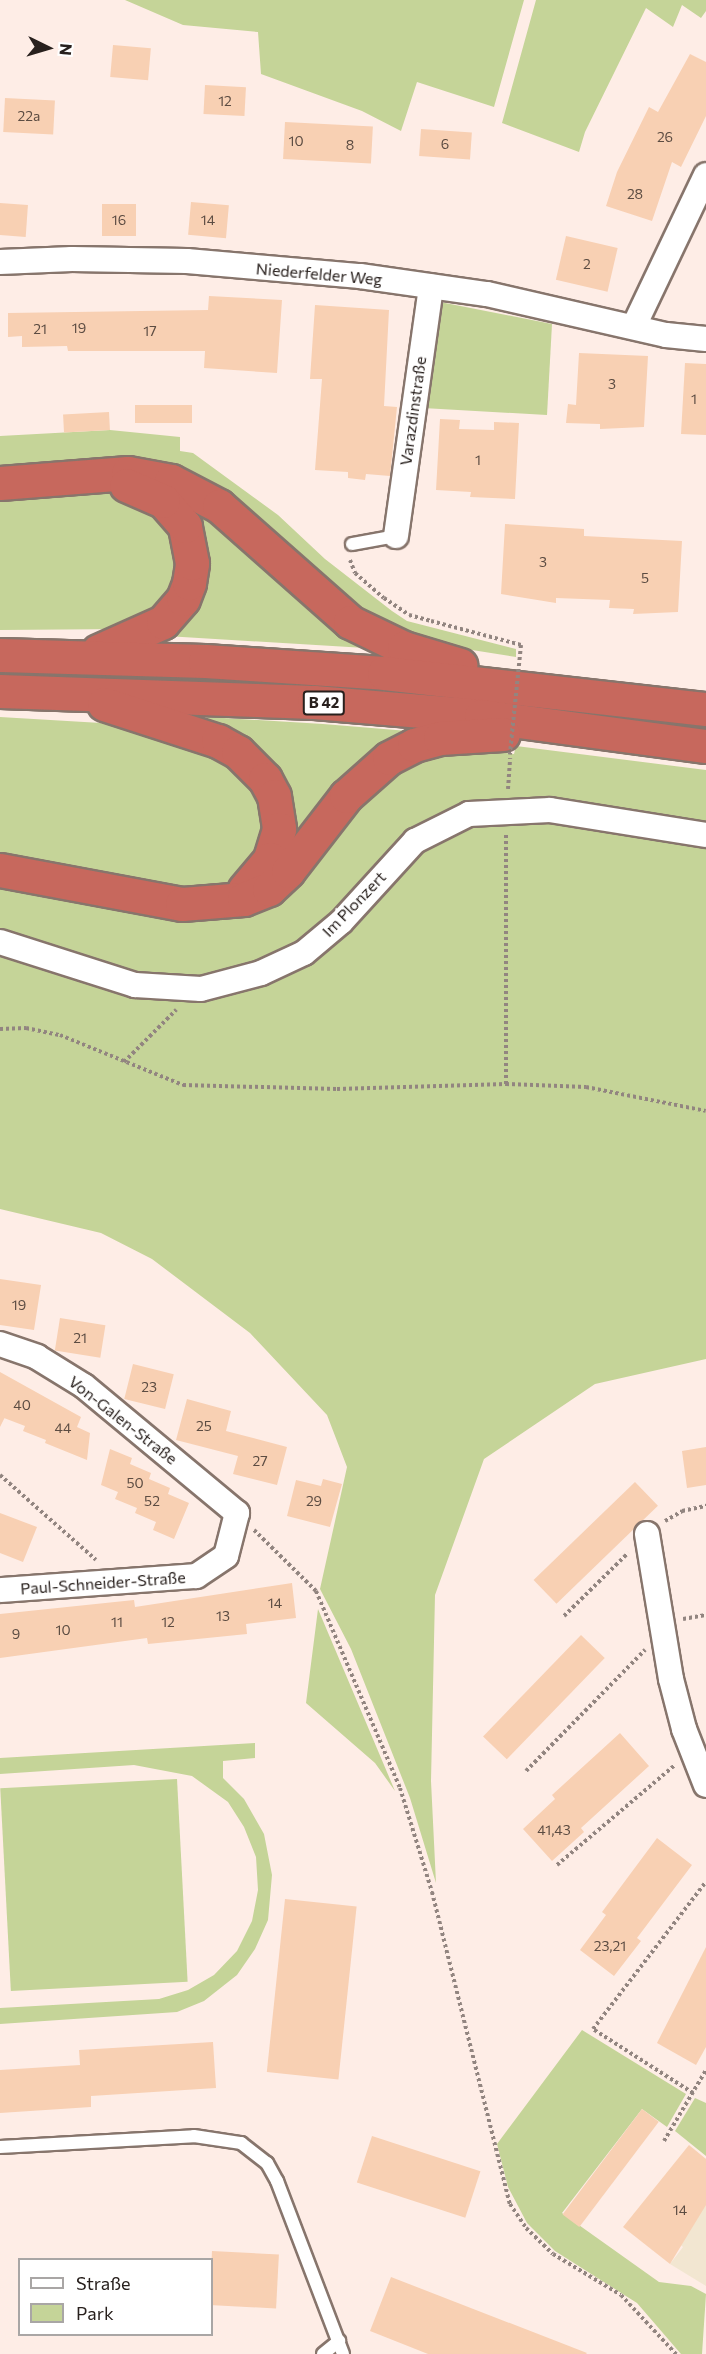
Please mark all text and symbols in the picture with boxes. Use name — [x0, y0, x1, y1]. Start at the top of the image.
north arrow — [18, 18, 78, 78]
text: N — [56, 43, 76, 56]
house number: 12 — [218, 93, 232, 109]
house number: 22a — [18, 108, 40, 124]
house number: 26 — [657, 129, 673, 145]
house number: 10 — [288, 133, 304, 149]
house number: 6 — [441, 136, 449, 152]
house number: 8 — [346, 137, 354, 153]
house number: 28 — [627, 186, 643, 202]
house number: 16 — [112, 212, 126, 228]
house number: 14 — [201, 212, 215, 228]
house number: 2 — [583, 256, 591, 272]
street label: Niederfelder Weg — [255, 259, 383, 289]
house number: 19 — [72, 320, 86, 336]
house number: 21 — [33, 321, 47, 337]
house number: 17 — [143, 323, 157, 339]
street label: Varazdinstraße — [396, 355, 430, 467]
house number: 3 — [608, 376, 616, 392]
house number: 1 — [691, 391, 697, 407]
house number: 1 — [475, 452, 481, 468]
house number: 3 — [539, 554, 547, 570]
house number: 5 — [641, 570, 649, 586]
road number: B 42 — [302, 691, 346, 715]
street label: Im Plonzert — [318, 867, 390, 941]
house number: 19 — [12, 1297, 26, 1313]
house number: 21 — [73, 1330, 87, 1346]
street label: Von-Galen-Straße — [65, 1372, 181, 1468]
house number: 23 — [141, 1379, 157, 1395]
house number: 40 — [13, 1397, 31, 1413]
house number: 25 — [196, 1418, 212, 1434]
house number: 44 — [55, 1420, 71, 1436]
house number: 27 — [252, 1453, 268, 1469]
house number: 50 — [126, 1475, 144, 1491]
house number: 52 — [144, 1493, 160, 1509]
house number: 29 — [306, 1493, 322, 1509]
street label: Paul-Schneider-Straße — [20, 1568, 186, 1598]
house number: 14 — [268, 1595, 282, 1611]
house number: 13 — [216, 1608, 230, 1624]
house number: 11 — [111, 1614, 123, 1630]
house number: 12 — [161, 1614, 175, 1630]
house number: 10 — [55, 1622, 71, 1638]
house number: 9 — [12, 1626, 20, 1642]
house number: 41,43 — [537, 1822, 571, 1838]
house number: 23,21 — [594, 1938, 626, 1954]
house number: 14 — [673, 2202, 687, 2218]
legend — [18, 2258, 213, 2336]
text: Straße — [76, 2272, 131, 2294]
text: Park — [76, 2302, 114, 2324]

